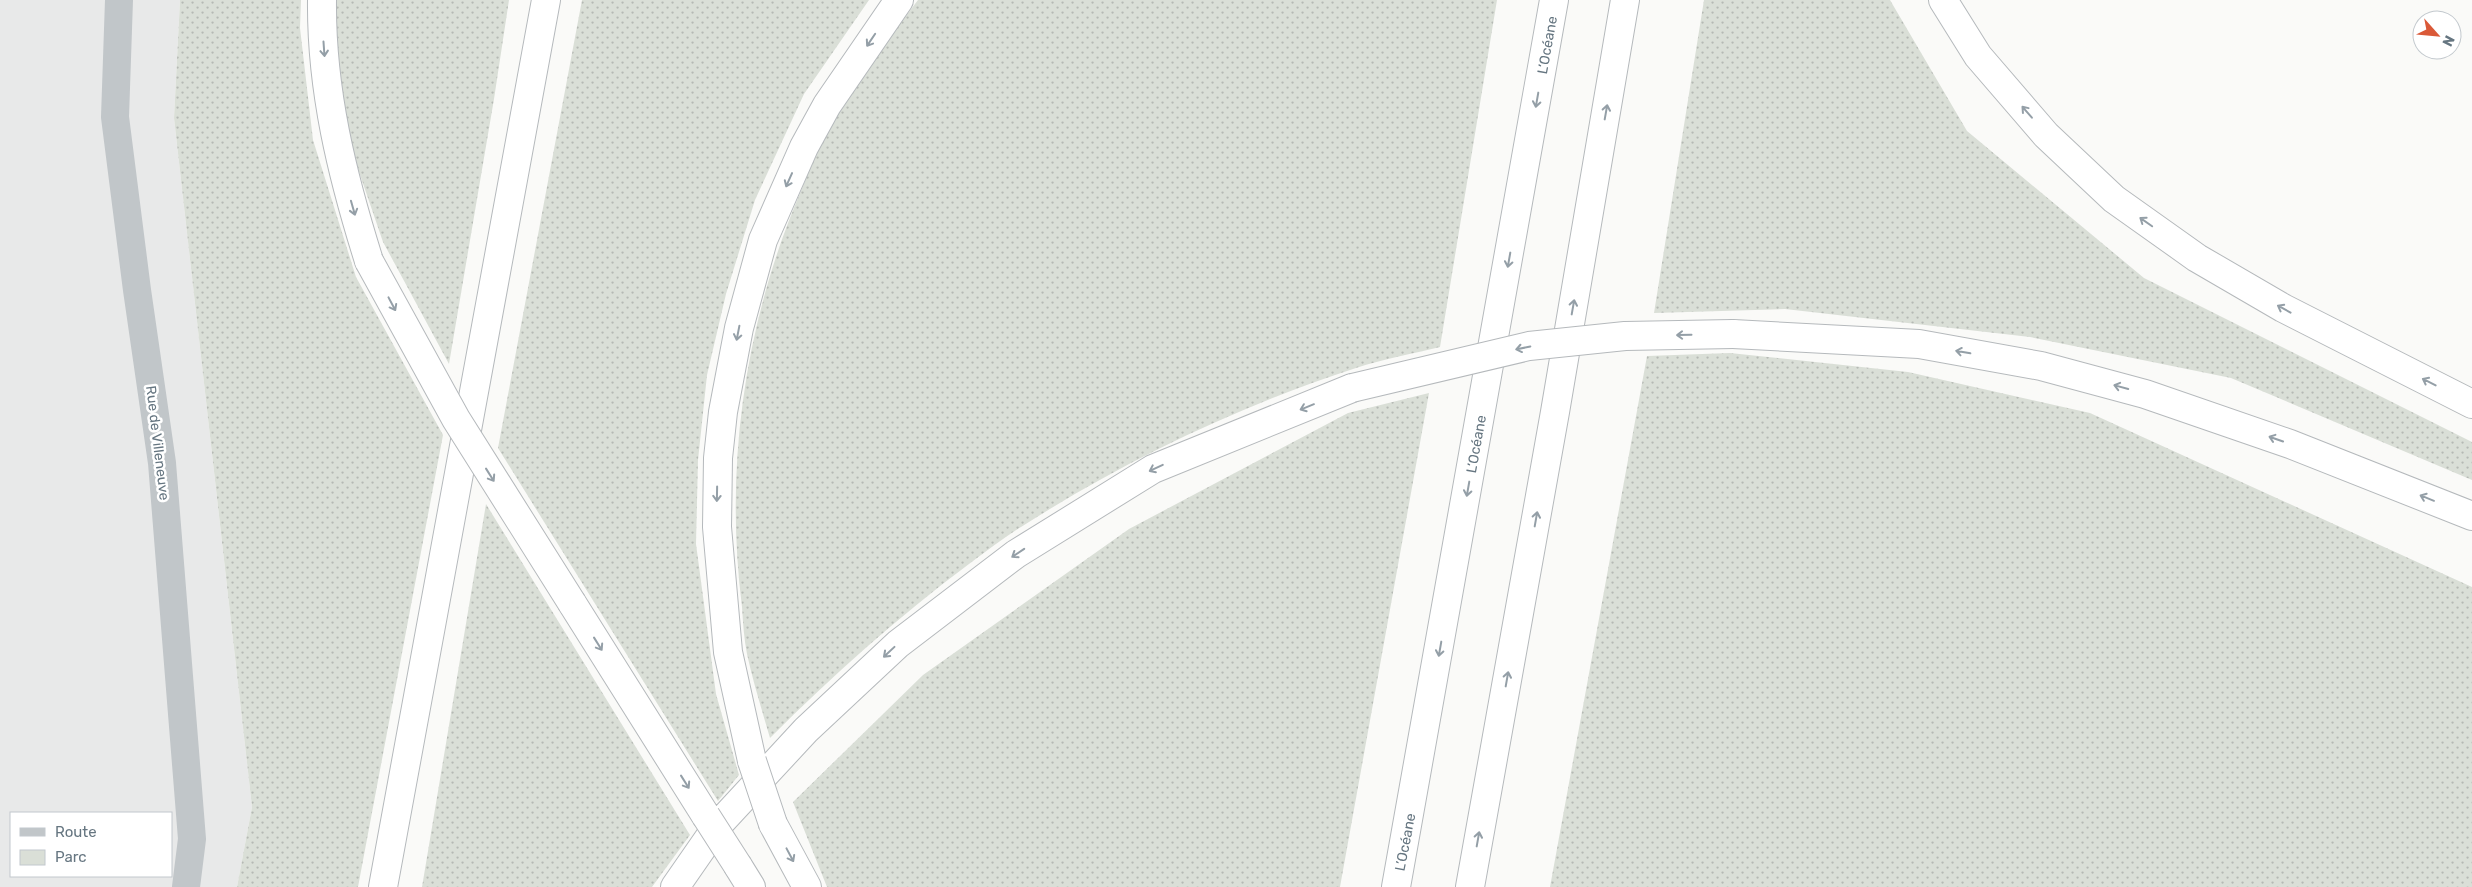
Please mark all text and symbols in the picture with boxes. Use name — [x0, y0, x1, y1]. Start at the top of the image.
north arrow — [2412, 10, 2462, 60]
street label: L’Océane — [1534, 15, 1561, 75]
one-way arrow — [866, 32, 876, 46]
text: N — [2438, 32, 2458, 49]
one-way arrow — [319, 40, 328, 56]
one-way arrow — [1532, 91, 1542, 107]
one-way arrow — [1602, 105, 1612, 121]
one-way arrow — [2021, 106, 2033, 119]
one-way arrow — [784, 172, 794, 187]
one-way arrow — [348, 200, 358, 216]
one-way arrow — [2139, 217, 2153, 227]
one-way arrow — [1504, 252, 1514, 268]
one-way arrow — [387, 296, 397, 311]
one-way arrow — [1569, 300, 1579, 316]
one-way arrow — [2277, 303, 2291, 313]
one-way arrow — [733, 325, 742, 341]
one-way arrow — [1677, 330, 1693, 340]
one-way arrow — [1515, 344, 1531, 353]
one-way arrow — [1955, 347, 1971, 357]
one-way arrow — [2421, 377, 2436, 387]
one-way arrow — [2114, 382, 2130, 392]
street label: Rue de Villeneuve — [142, 385, 173, 501]
one-way arrow — [1300, 402, 1315, 412]
street label: L’Océane — [1463, 414, 1490, 474]
one-way arrow — [2268, 433, 2284, 443]
one-way arrow — [1149, 463, 1164, 473]
one-way arrow — [486, 467, 496, 481]
one-way arrow — [1463, 480, 1473, 496]
one-way arrow — [713, 486, 722, 502]
one-way arrow — [2420, 493, 2435, 502]
one-way arrow — [1531, 511, 1541, 527]
one-way arrow — [1011, 548, 1025, 558]
one-way arrow — [594, 637, 604, 651]
one-way arrow — [1434, 640, 1444, 656]
one-way arrow — [883, 646, 896, 658]
one-way arrow — [1502, 671, 1512, 687]
one-way arrow — [680, 775, 690, 789]
legend — [10, 812, 172, 877]
street label: L’Océane — [1392, 812, 1419, 872]
text: Route — [55, 823, 97, 841]
one-way arrow — [1474, 831, 1484, 847]
text: Parc — [55, 848, 87, 866]
one-way arrow — [785, 848, 795, 863]

